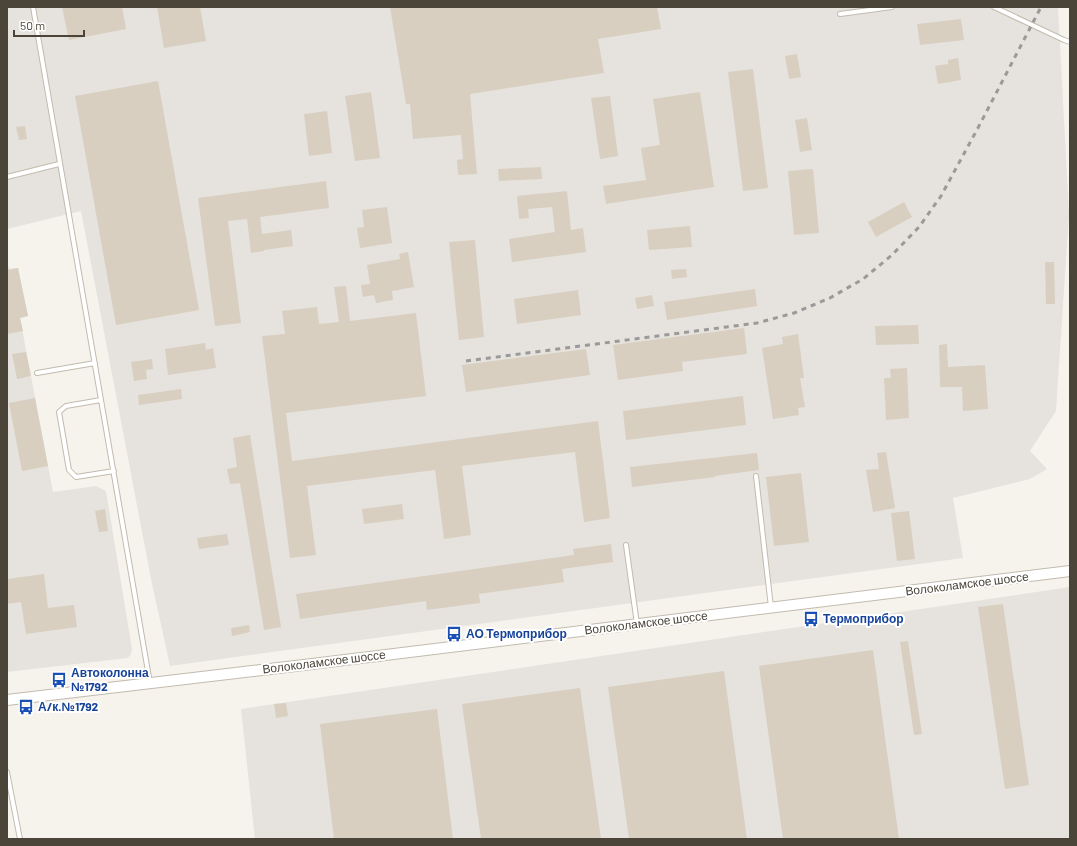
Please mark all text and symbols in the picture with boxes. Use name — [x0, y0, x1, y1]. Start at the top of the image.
scale bar — [14, 12, 84, 38]
text: 50 m — [20, 18, 45, 32]
street label: Волоколамское шоссе — [904, 568, 1030, 598]
street label: Волоколамское шоссе — [583, 607, 709, 637]
bus stop icon: Термоприбор — [802, 610, 820, 628]
place label: Термоприбор — [823, 611, 904, 626]
bus stop icon: АО Термоприбор — [445, 625, 463, 643]
place label: АО Термоприбор — [466, 626, 567, 641]
street label: Волоколамское шоссе — [261, 646, 387, 676]
place label: Автоколонна №1792 — [71, 665, 149, 693]
bus stop icon: Автоколонна №1792 — [50, 671, 68, 689]
bus stop icon: А/к.№1792 — [17, 698, 35, 716]
place label: А/к.№1792 — [38, 699, 99, 713]

